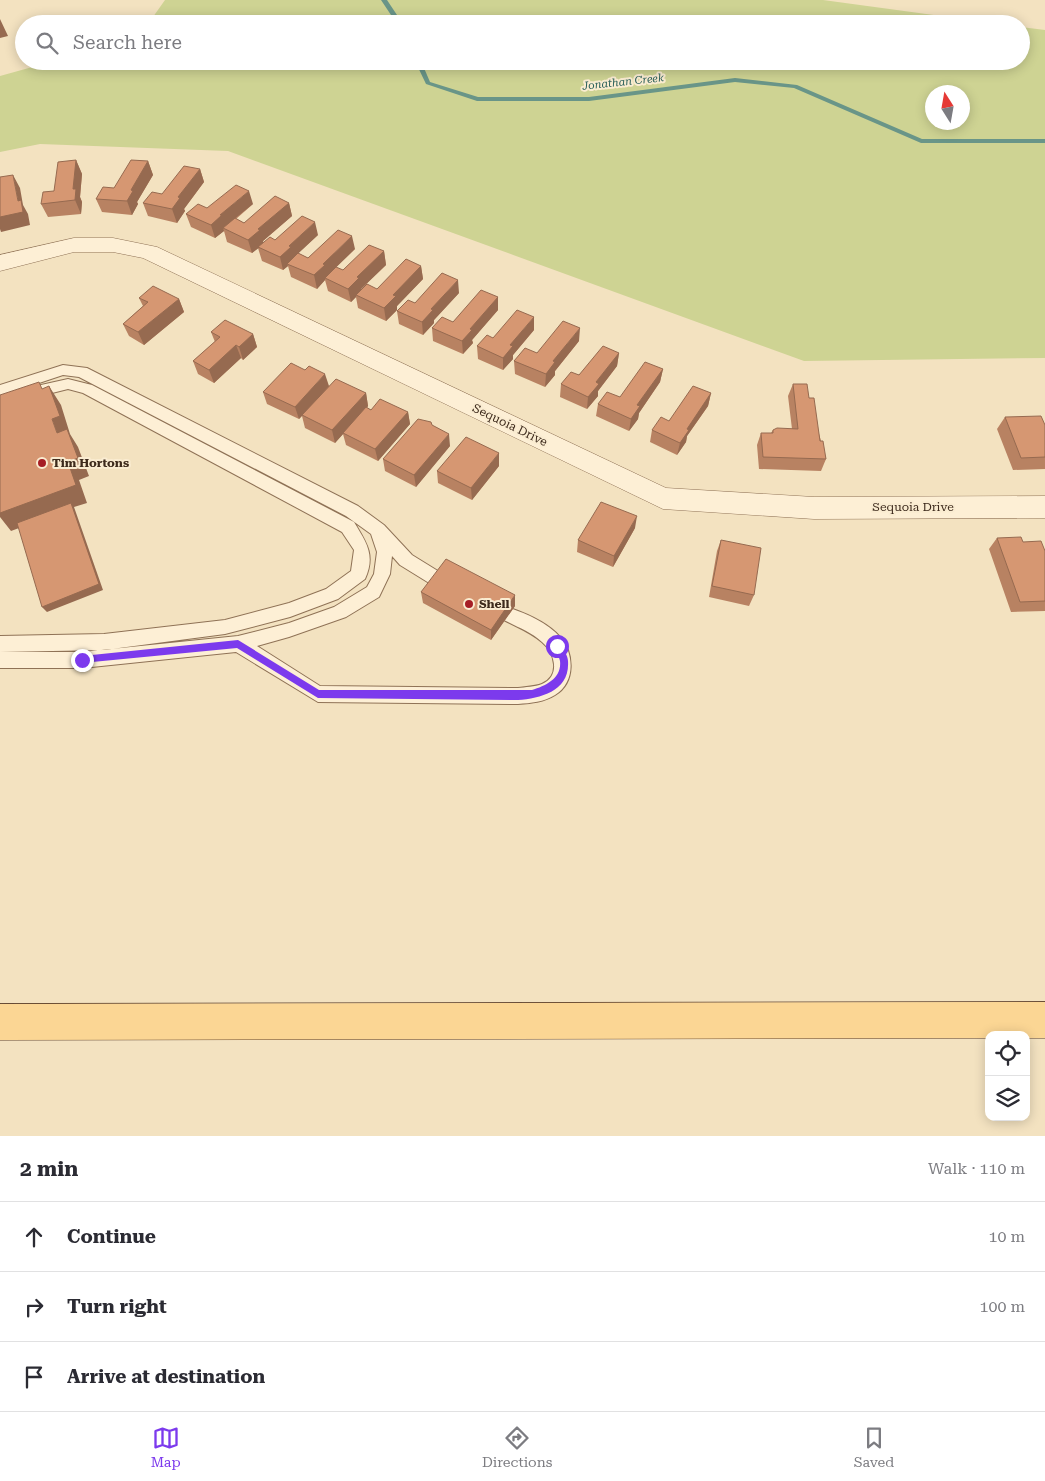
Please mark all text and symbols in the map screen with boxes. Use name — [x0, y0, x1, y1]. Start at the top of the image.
search box — [15, 15, 1030, 70]
icon: search — [33, 29, 61, 57]
text: Search here — [73, 31, 182, 54]
water label: Jonathan Creek — [581, 71, 664, 93]
north arrow — [925, 85, 970, 130]
street label: Sequoia Drive — [470, 401, 550, 449]
place label: Tim Hortons — [52, 456, 129, 470]
marker: Tim Hortons — [36, 457, 48, 469]
street label: Sequoia Drive — [872, 500, 954, 514]
place label: Shell — [479, 597, 509, 611]
marker: Shell — [463, 598, 475, 610]
route start — [546, 635, 569, 658]
route end — [71, 649, 94, 672]
map controls — [985, 1031, 1030, 1121]
button: locate — [985, 1031, 1030, 1076]
button: layers — [985, 1076, 1030, 1121]
text: 2 min — [20, 1157, 78, 1181]
text: Walk · 110 m — [928, 1159, 1025, 1178]
icon: ahead — [20, 1223, 48, 1251]
text: Continue — [67, 1225, 156, 1248]
text: 10 m — [988, 1227, 1025, 1246]
icon: right — [20, 1293, 48, 1321]
text: Turn right — [67, 1295, 167, 1318]
text: 100 m — [979, 1297, 1025, 1316]
icon: arrive — [20, 1363, 48, 1391]
text: Arrive at destination — [67, 1365, 265, 1388]
tab: Map — [151, 1424, 181, 1470]
tab: Directions — [482, 1424, 552, 1470]
tab: Saved — [854, 1424, 894, 1470]

